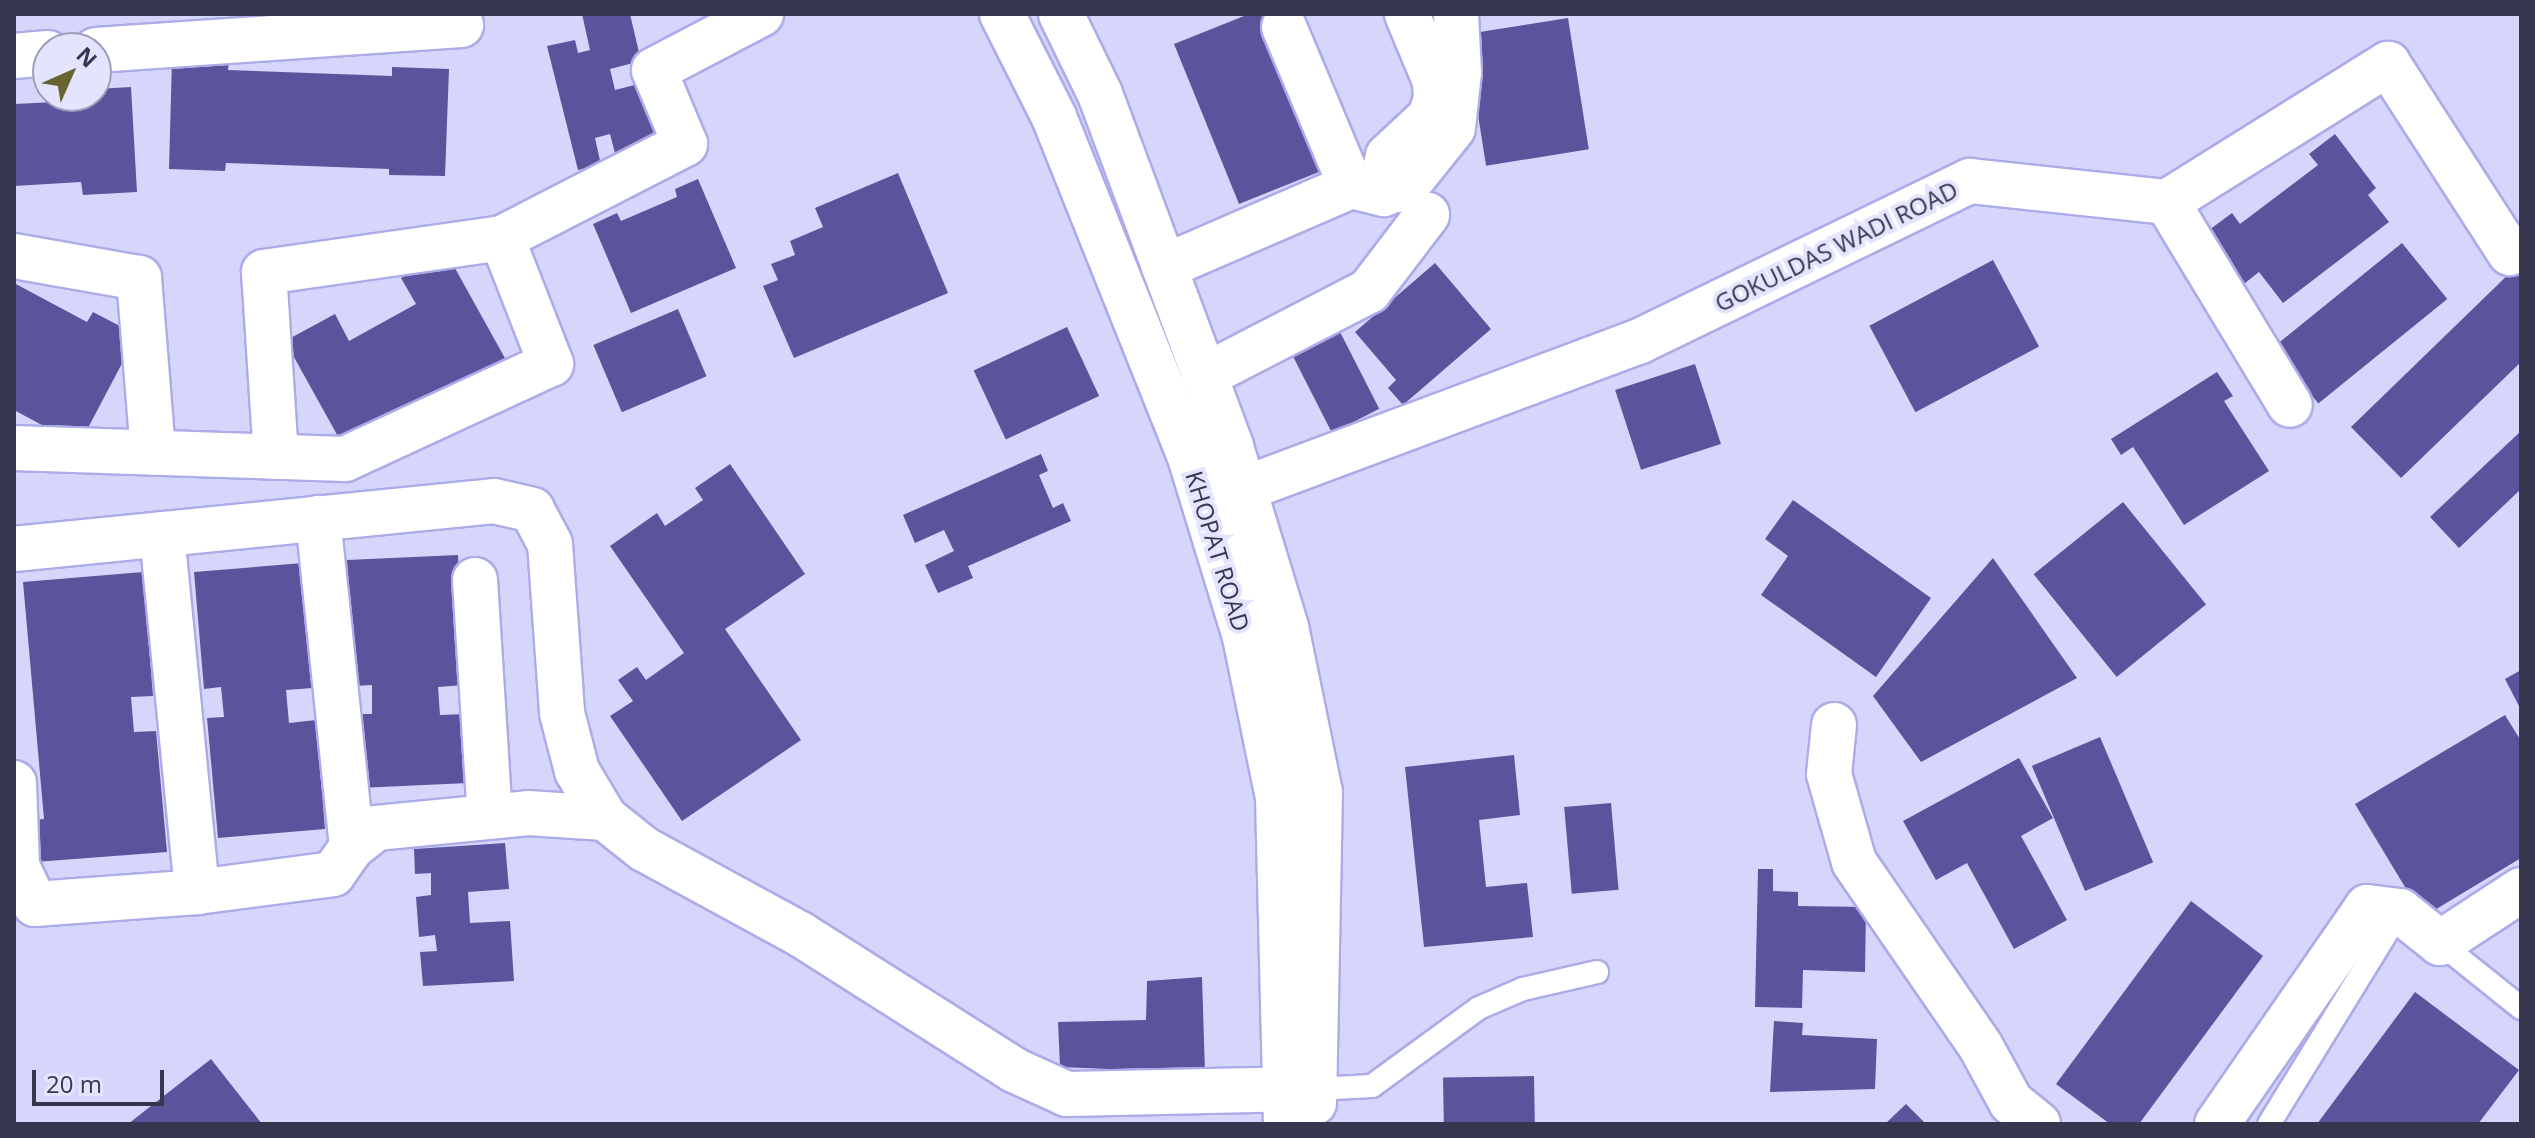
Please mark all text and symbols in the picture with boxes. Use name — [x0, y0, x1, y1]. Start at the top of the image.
north arrow — [32, 32, 112, 112]
text: N — [71, 40, 104, 73]
street label: GOKULDAS WADI ROAD — [1710, 175, 1962, 317]
street label: KHOPAT ROAD — [1180, 467, 1256, 635]
scale bar — [36, 1054, 168, 1104]
text: 20 m — [46, 1067, 102, 1100]

